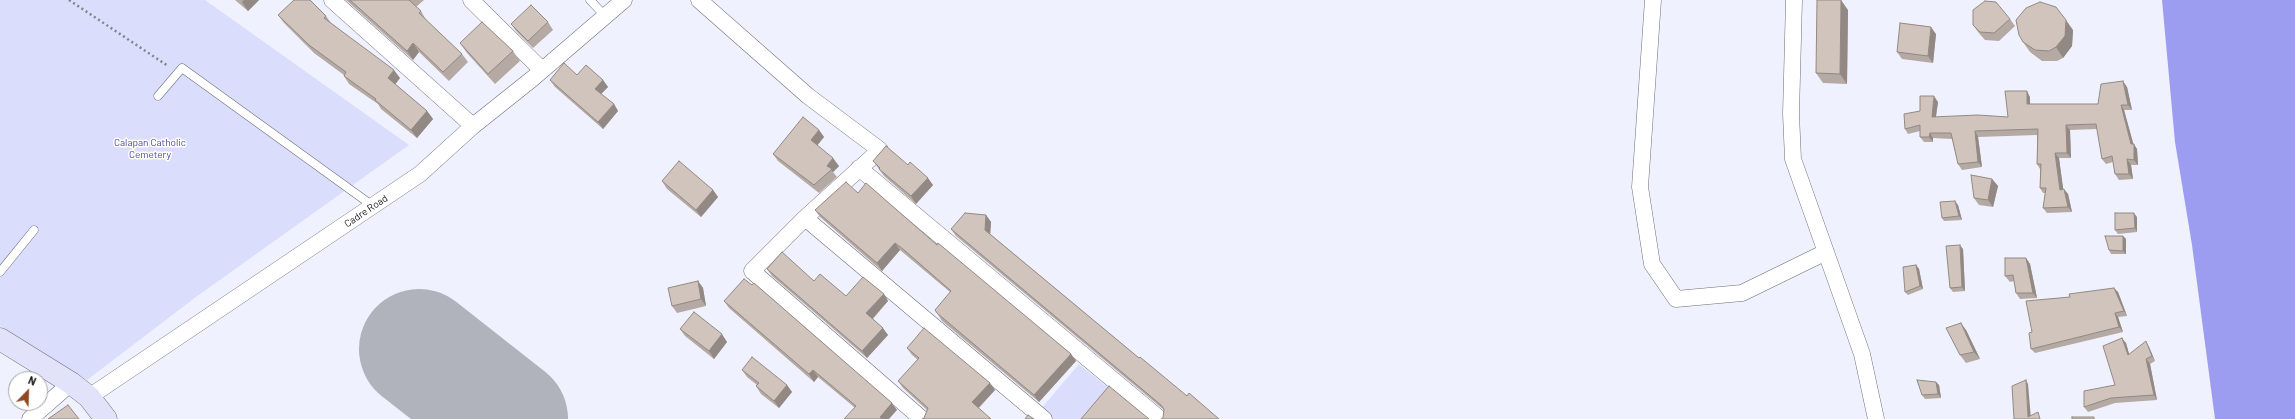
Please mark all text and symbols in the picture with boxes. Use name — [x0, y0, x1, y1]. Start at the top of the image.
park label: Calapan Catholic Cemetery — [114, 137, 186, 160]
street label: Cadre Road — [342, 192, 390, 230]
north arrow — [8, 371, 48, 411]
text: N — [27, 373, 38, 388]

